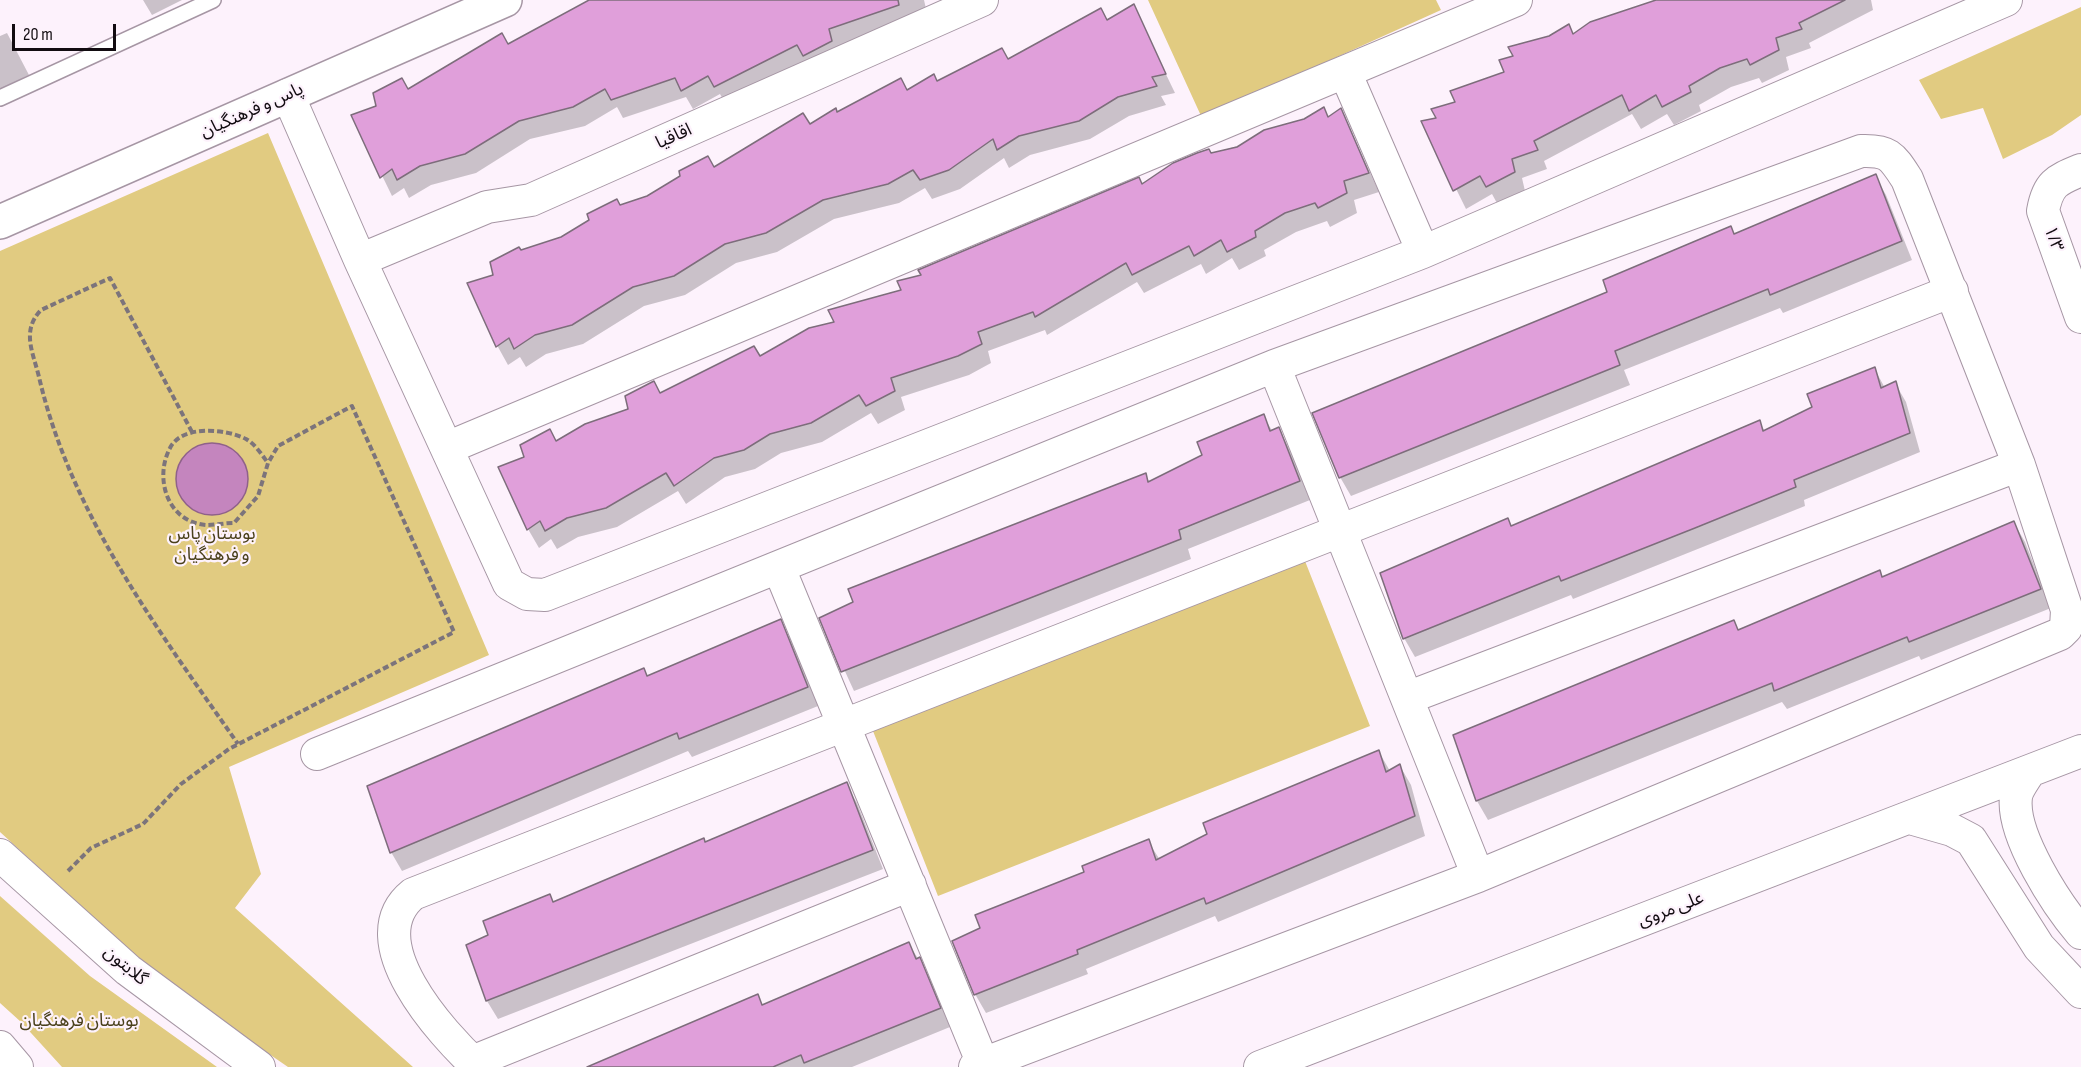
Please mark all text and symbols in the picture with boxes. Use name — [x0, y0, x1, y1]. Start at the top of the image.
scale bar — [15, 12, 118, 50]
text: 20 m — [23, 24, 53, 45]
street label: پاس و فرهنگیان — [197, 79, 307, 143]
street label: اقاقیا — [652, 119, 696, 155]
street label: ۱/۳ — [2038, 223, 2068, 255]
park label: بوستان پاس و فرهنگیان — [169, 523, 255, 566]
street label: علی مروی — [1635, 888, 1707, 932]
street label: گلابتون — [99, 941, 151, 991]
park label: بوستان فرهنگیان — [20, 1010, 138, 1032]

